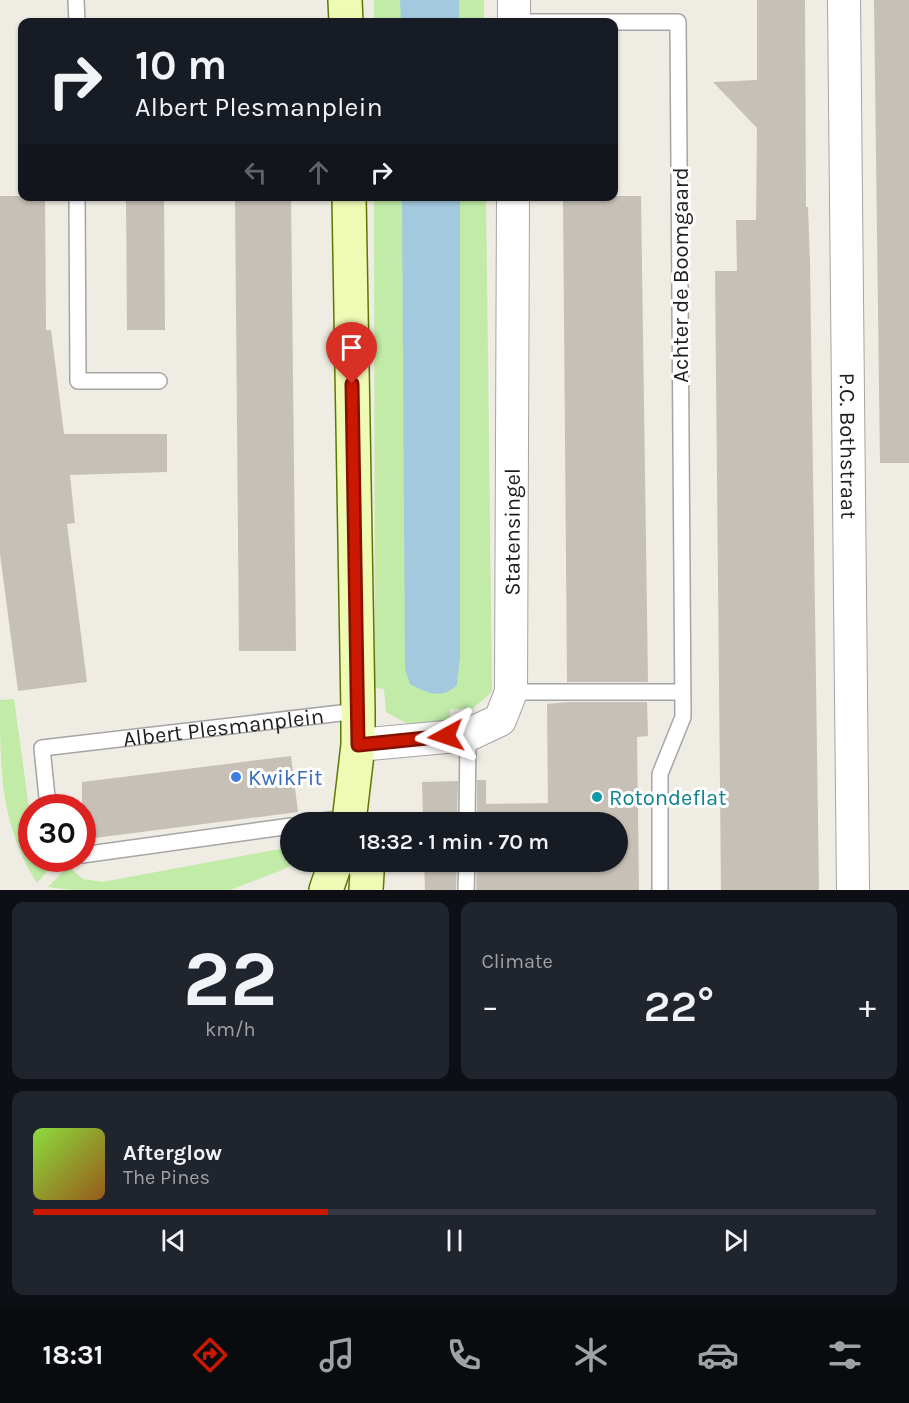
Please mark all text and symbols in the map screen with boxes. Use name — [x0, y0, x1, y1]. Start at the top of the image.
text: 10 m — [135, 40, 227, 90]
icon: right — [36, 42, 114, 120]
text: Albert Plesmanplein — [135, 91, 383, 123]
icon: left — [239, 156, 272, 189]
icon: ahead — [302, 156, 335, 189]
icon: right — [365, 156, 398, 189]
street label: Achter de Boomgaard — [668, 167, 694, 383]
pin — [326, 322, 377, 384]
icon: arrive — [335, 331, 368, 364]
street label: P.C. Bothstraat — [834, 373, 861, 519]
street label: Statensingel — [499, 468, 526, 596]
street label: Albert Plesmanplein — [122, 703, 325, 752]
position arrow — [414, 704, 478, 768]
place label: KwikFit — [248, 765, 323, 791]
marker: KwikFit — [229, 770, 243, 784]
place label: Rotondeflat — [609, 785, 726, 811]
marker: Rotondeflat — [590, 790, 604, 804]
speed limit sign: 30 — [18, 794, 96, 872]
text: 18:32 · 1 min · 70 m — [359, 829, 549, 855]
text: 22 — [183, 933, 277, 1025]
text: Climate — [482, 950, 553, 973]
text: 22° — [643, 980, 714, 1032]
text: − — [482, 987, 499, 1025]
text: + — [859, 987, 876, 1025]
text: km/h — [205, 1018, 256, 1041]
text: Afterglow — [123, 1140, 222, 1166]
text: The Pines — [123, 1166, 210, 1189]
icon: previous — [157, 1224, 190, 1257]
icon: pause — [438, 1224, 471, 1257]
icon: next — [719, 1224, 752, 1257]
icon: directions — [189, 1334, 231, 1376]
icon: music — [316, 1334, 358, 1376]
icon: phone — [443, 1334, 485, 1376]
icon: climate — [570, 1334, 612, 1376]
icon: car — [697, 1334, 739, 1376]
icon: filters — [824, 1334, 866, 1376]
text: 18:31 — [43, 1339, 103, 1371]

